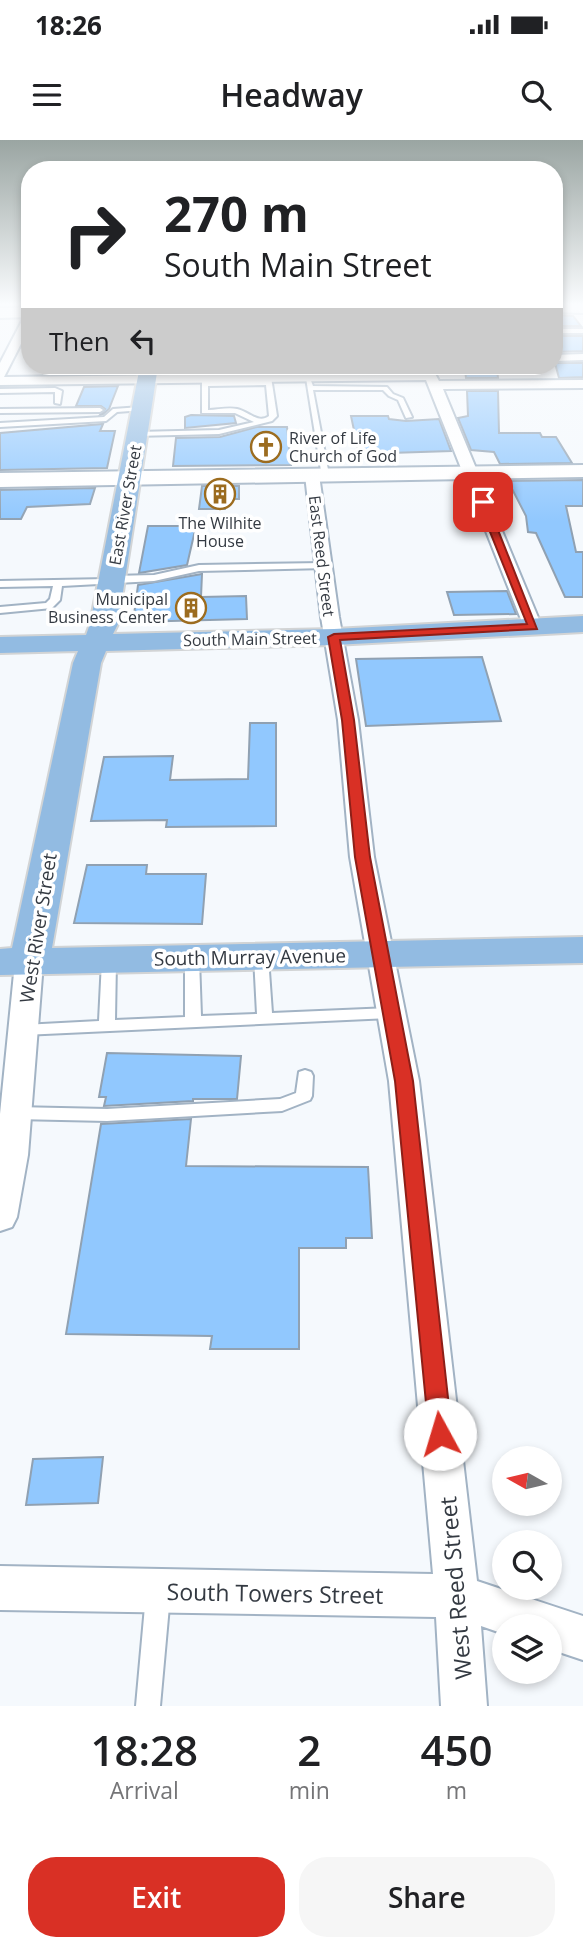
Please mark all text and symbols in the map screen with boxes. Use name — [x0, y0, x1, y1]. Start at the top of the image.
text: 18:26 — [35, 7, 102, 43]
text: Headway — [220, 73, 363, 116]
icon: menu — [28, 76, 66, 114]
icon: search — [517, 76, 555, 114]
text: 270 m — [164, 180, 309, 246]
icon: right — [49, 189, 140, 280]
text: South Main Street — [164, 243, 432, 286]
icon: left — [124, 322, 162, 360]
text: Then — [49, 323, 110, 359]
place label: River of Life Church of God — [289, 427, 397, 467]
church icon: River of Life Church of God — [249, 430, 283, 464]
street label: East River Street — [104, 443, 146, 567]
pin — [453, 472, 513, 532]
building icon: The Wilhite House — [203, 477, 237, 511]
icon: arrive — [464, 483, 502, 521]
street label: East Reed Street — [304, 494, 340, 618]
place label: The Wilhite House — [178, 512, 262, 552]
place label: Municipal Business Center — [48, 588, 168, 628]
building icon: Municipal Business Center — [174, 591, 208, 625]
street label: South Main Street — [183, 627, 317, 651]
street label: West River Street — [13, 851, 63, 1005]
street label: South Murray Avenue — [154, 942, 346, 972]
position arrow — [403, 1397, 477, 1471]
north arrow — [492, 1446, 562, 1516]
map controls — [492, 1446, 562, 1684]
street label: West Reed Street — [431, 1495, 479, 1681]
button: search — [492, 1530, 562, 1600]
street label: South Towers Street — [166, 1575, 384, 1611]
button: layers — [492, 1614, 562, 1684]
text: 18:28 — [91, 1721, 198, 1778]
text: 2 — [297, 1721, 321, 1778]
text: 450 — [420, 1721, 492, 1778]
text: Arrival — [110, 1774, 179, 1806]
text: min — [289, 1774, 330, 1806]
text: m — [446, 1774, 467, 1806]
button: Exit — [28, 1857, 285, 1937]
button: Share — [299, 1857, 555, 1937]

